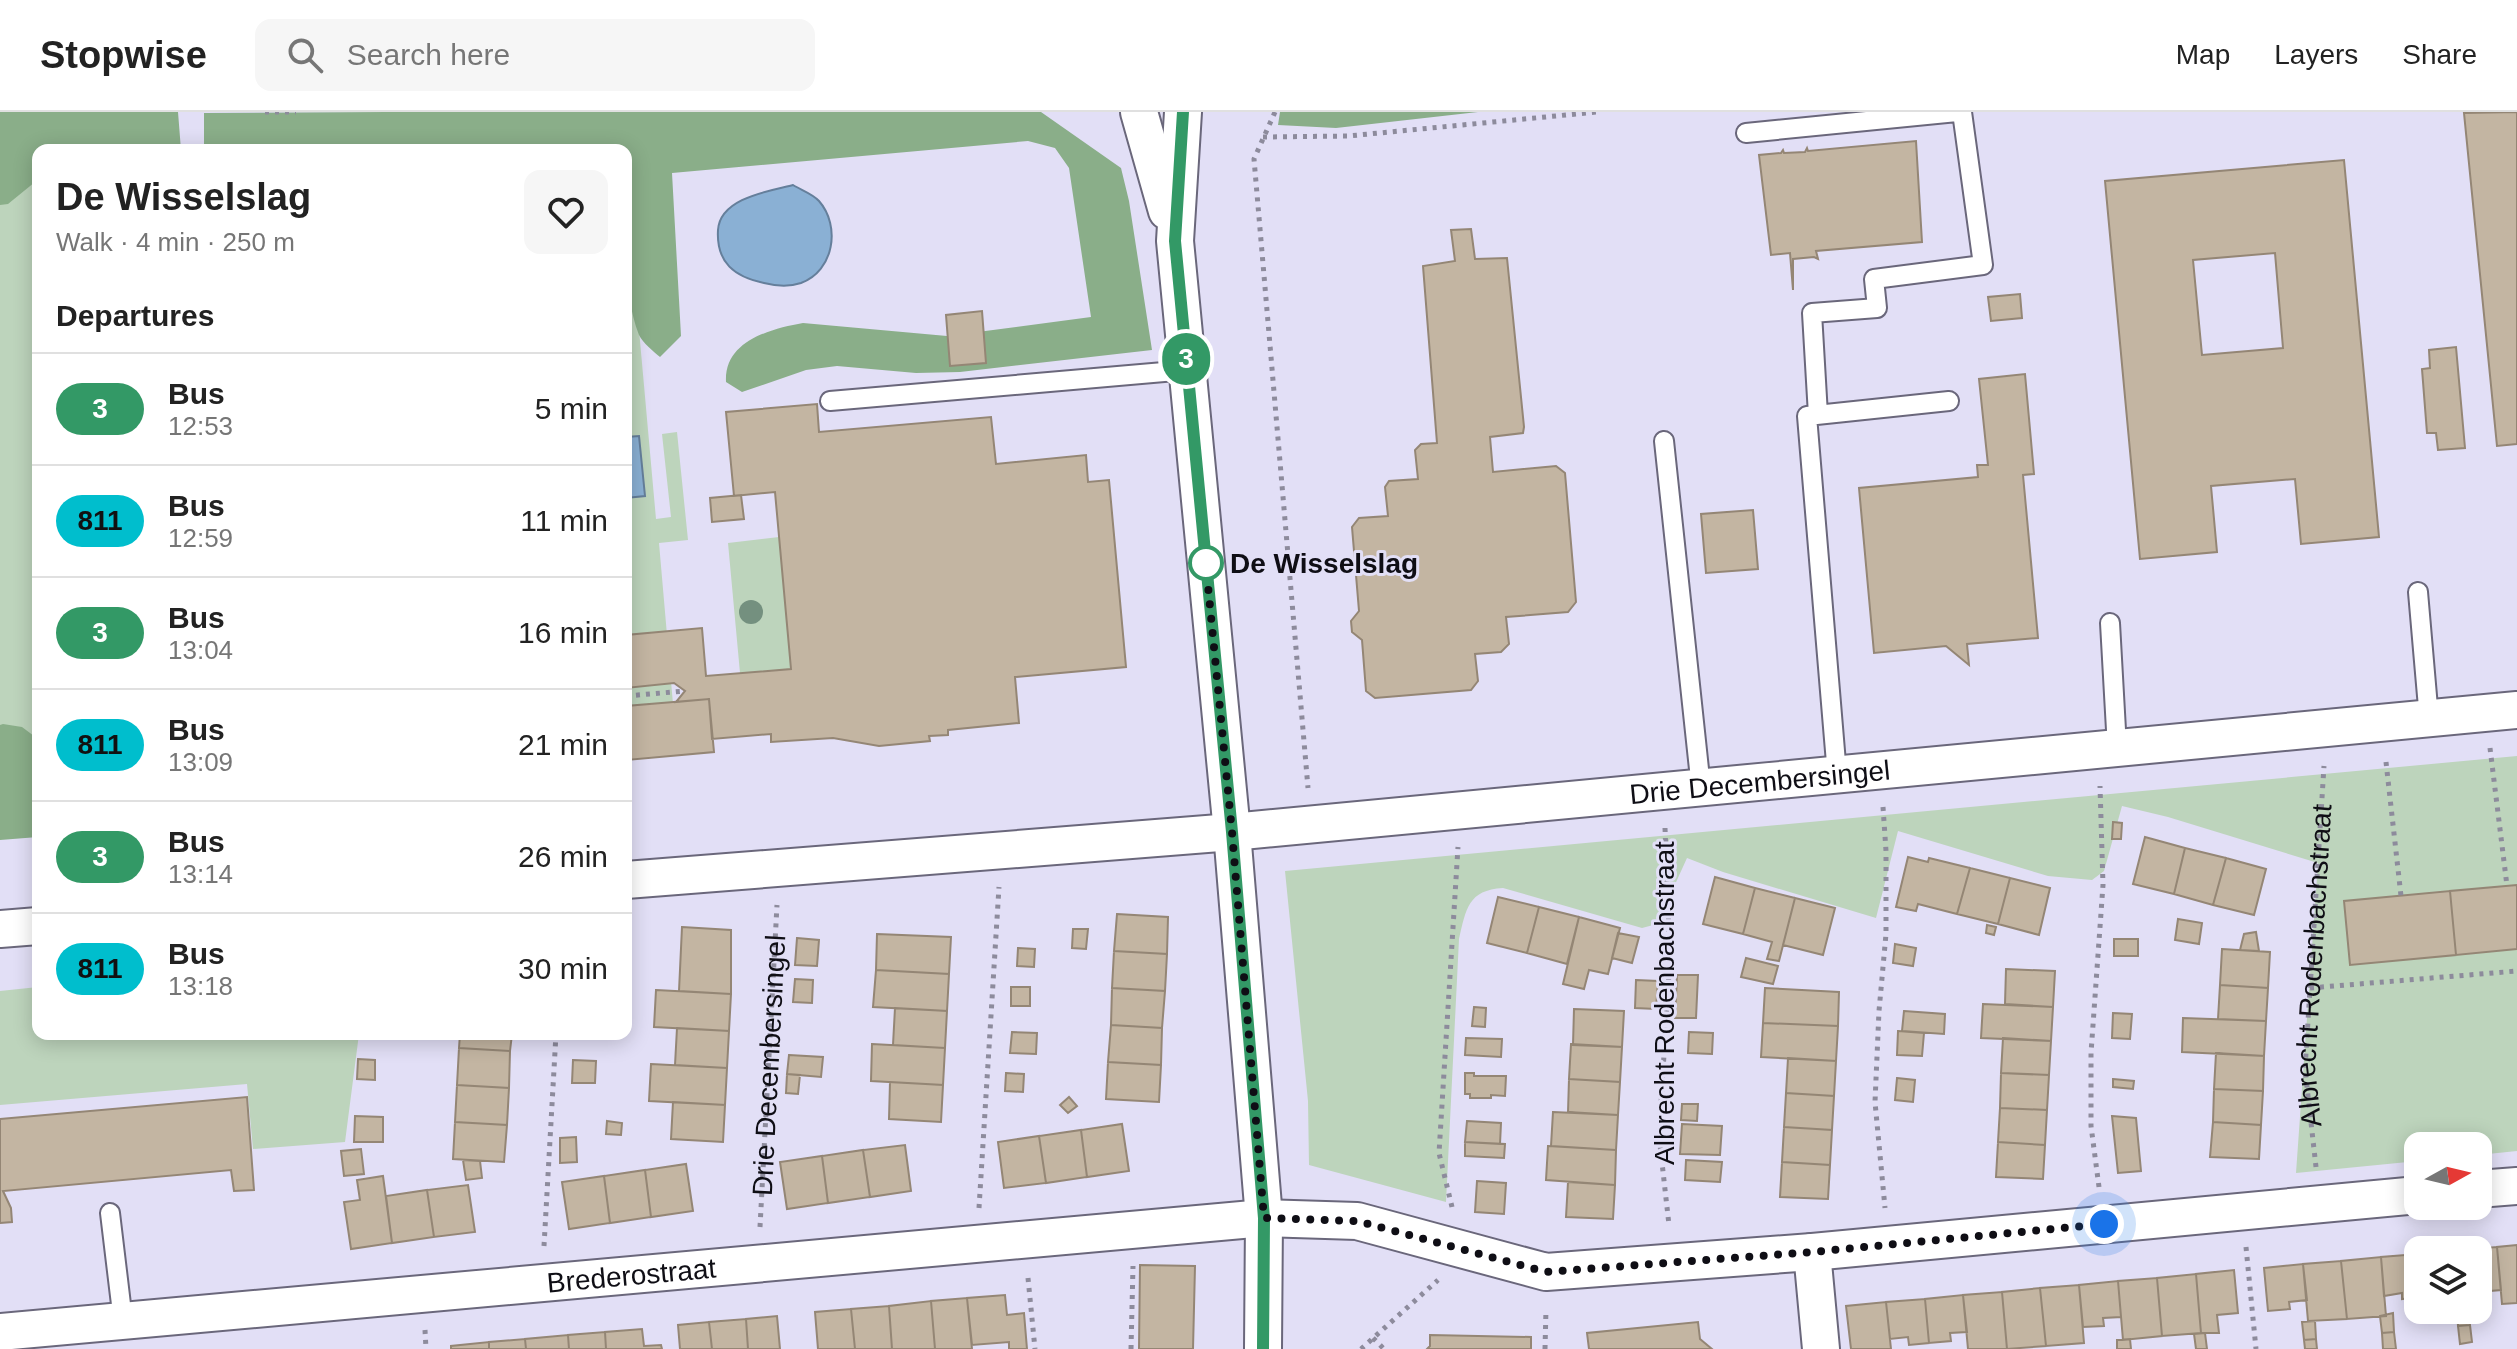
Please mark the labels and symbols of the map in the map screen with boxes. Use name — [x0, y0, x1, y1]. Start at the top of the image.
line badge: 3 — [1160, 333, 1212, 385]
marker: De Wisselslag — [1189, 546, 1223, 580]
place label: De Wisselslag — [1230, 548, 1418, 579]
street label: Drie Decembersingel — [1628, 755, 1891, 810]
street label: Albrecht Rodenbachstraat — [2289, 803, 2338, 1129]
street label: Albrecht Rodenbachstraat — [1649, 841, 1680, 1165]
street label: Drie Decembersingel — [747, 934, 791, 1197]
north arrow — [2404, 1132, 2492, 1220]
your location — [2084, 1204, 2124, 1244]
street label: Brederostraat — [546, 1252, 718, 1299]

